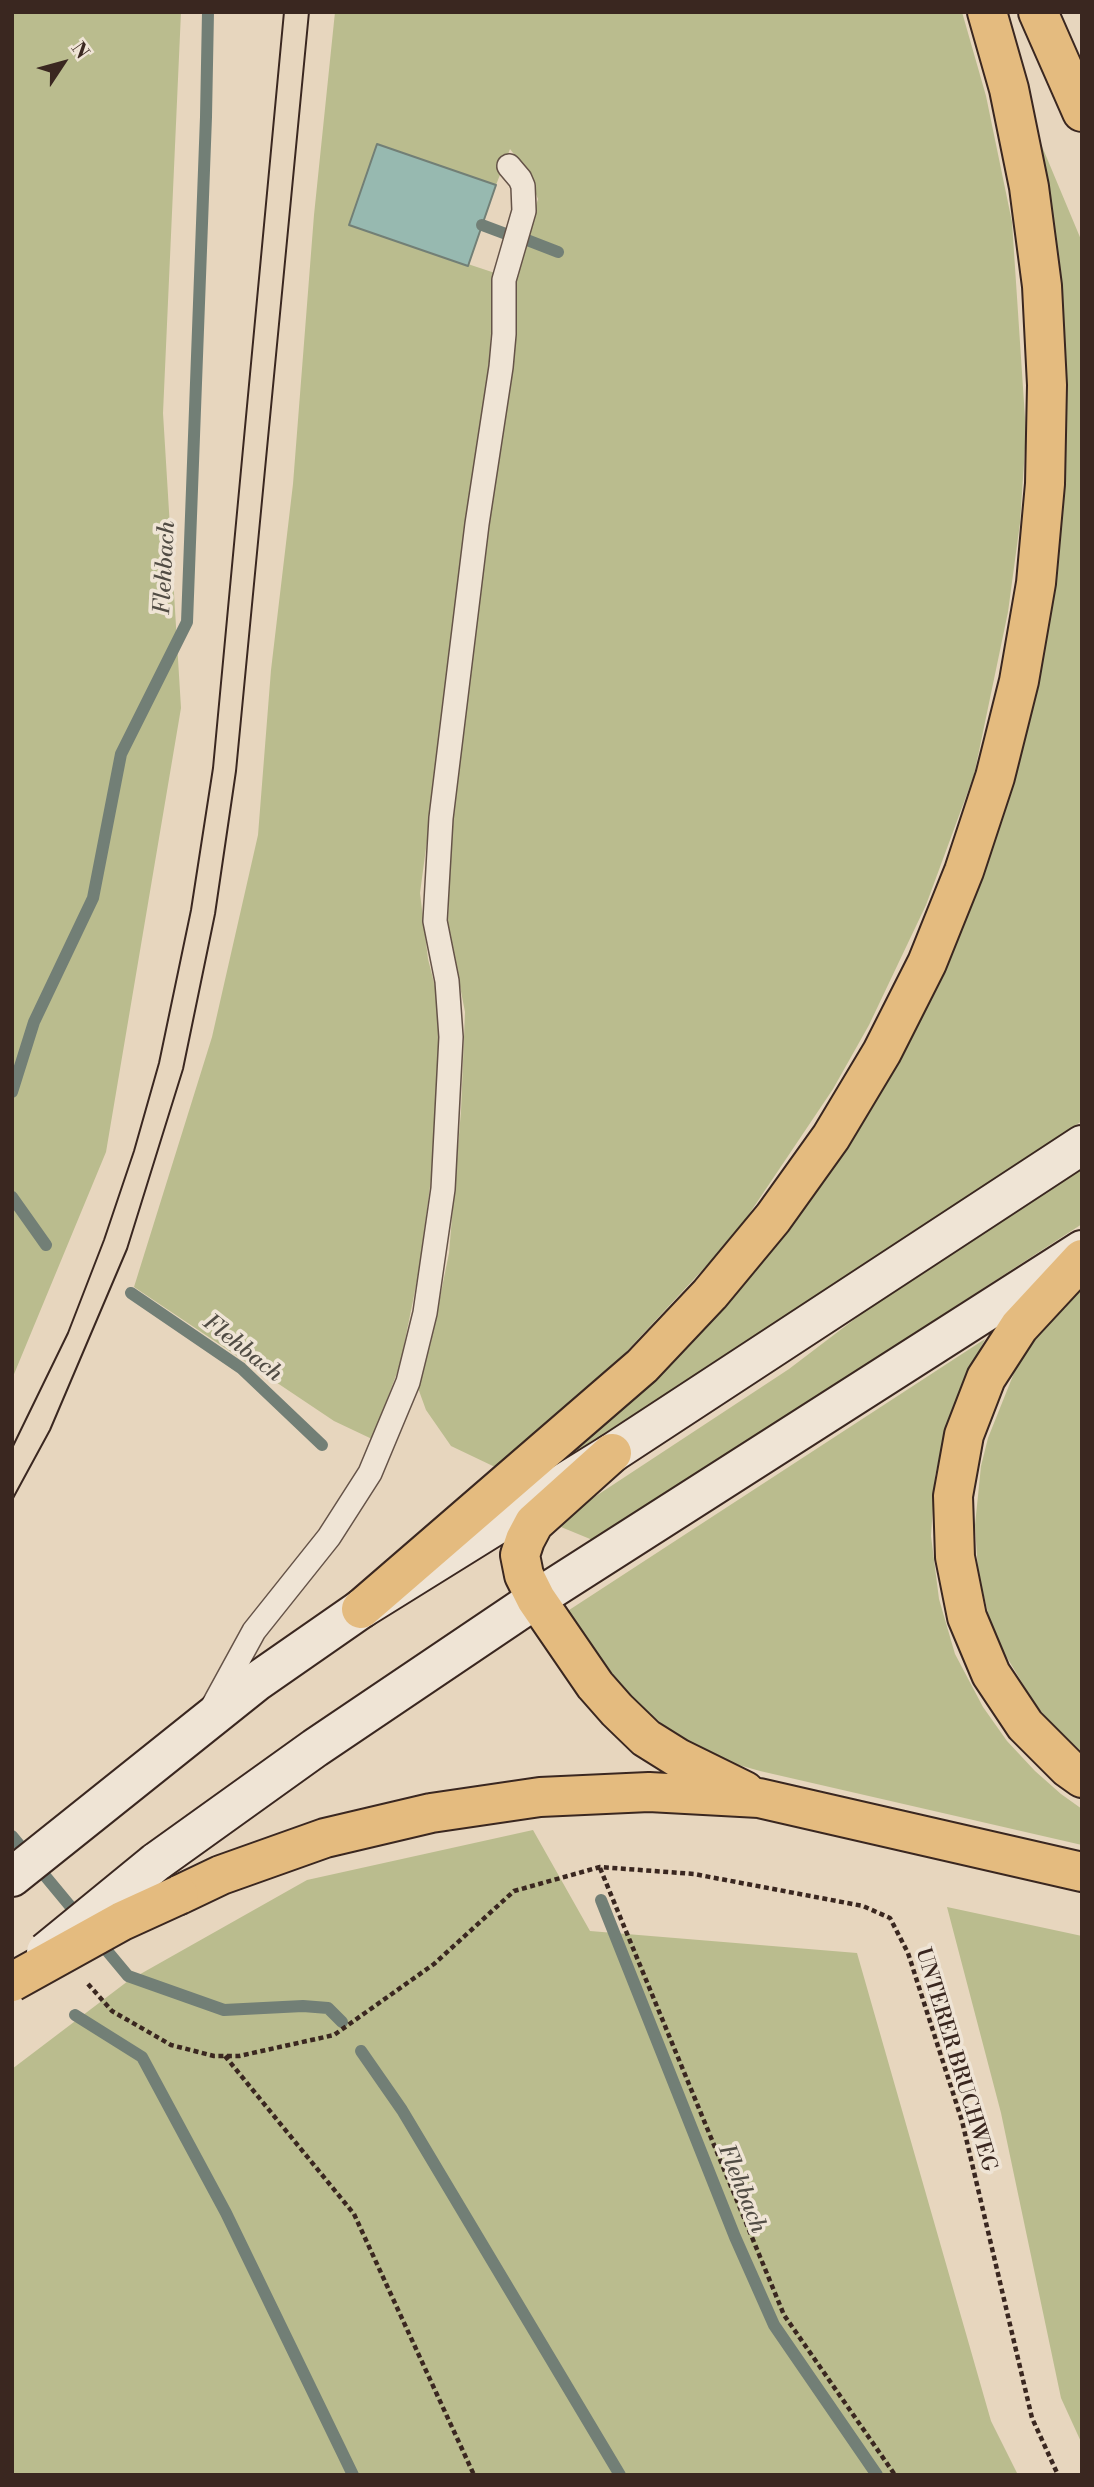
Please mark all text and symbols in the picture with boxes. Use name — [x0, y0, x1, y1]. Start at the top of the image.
north arrow — [28, 28, 98, 98]
text: N — [66, 38, 94, 64]
water label: Flehbach — [150, 521, 182, 615]
water label: Flehbach — [197, 1309, 287, 1389]
street label: UNTERER BRUCHWEG — [909, 1945, 1001, 2175]
water label: Flehbach — [711, 2141, 771, 2237]

